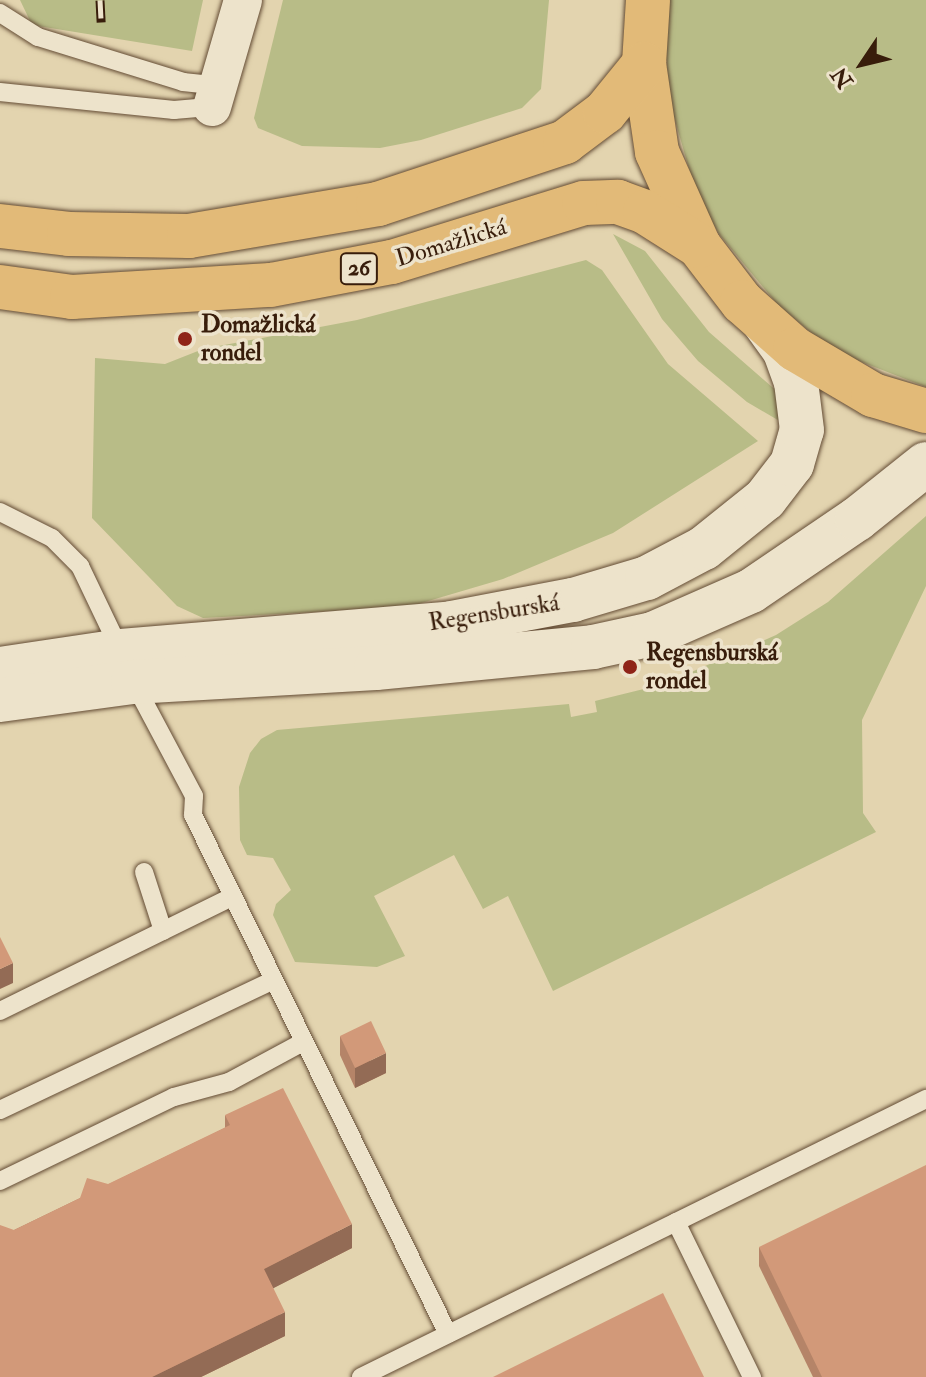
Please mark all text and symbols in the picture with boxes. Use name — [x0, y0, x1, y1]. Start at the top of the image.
north arrow — [822, 24, 902, 104]
text: N — [825, 62, 859, 94]
street label: Domažlická — [392, 212, 510, 274]
road number: 26 — [339, 251, 379, 287]
place label: Domažlická rondel — [201, 311, 315, 367]
marker: Domažlická rondel — [176, 330, 194, 348]
street label: Regensburská — [427, 588, 561, 638]
place label: Regensburská rondel — [646, 639, 778, 695]
marker: Regensburská rondel — [621, 658, 639, 676]

